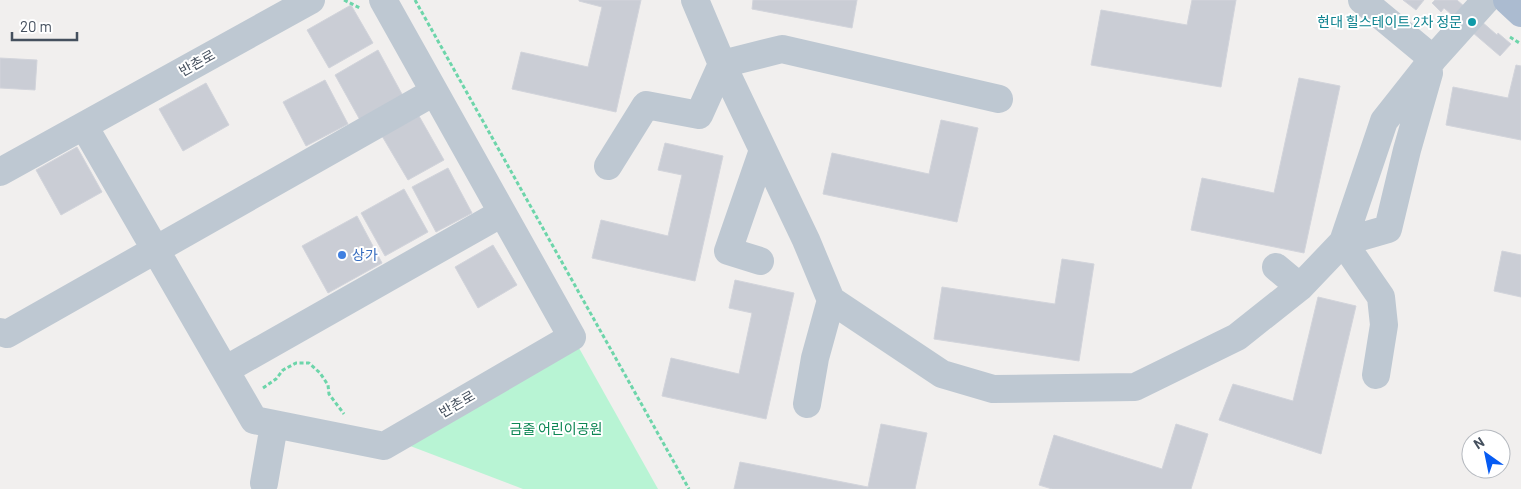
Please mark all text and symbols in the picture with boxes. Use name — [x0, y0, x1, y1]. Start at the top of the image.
scale bar — [12, 10, 78, 42]
place label: 현대 힐스테이트 2차 정문 — [1317, 13, 1462, 30]
marker: 현대 힐스테이트 2차 정문 — [1466, 16, 1478, 28]
text: 20 m — [20, 17, 52, 35]
street label: 반촌로 — [176, 46, 218, 79]
place label: 상가 — [352, 246, 378, 263]
marker: 상가 — [336, 249, 348, 261]
street label: 반촌로 — [436, 386, 478, 421]
park label: 금줄 어린이공원 — [510, 420, 602, 437]
north arrow — [1461, 429, 1511, 479]
text: N — [1470, 433, 1487, 452]

